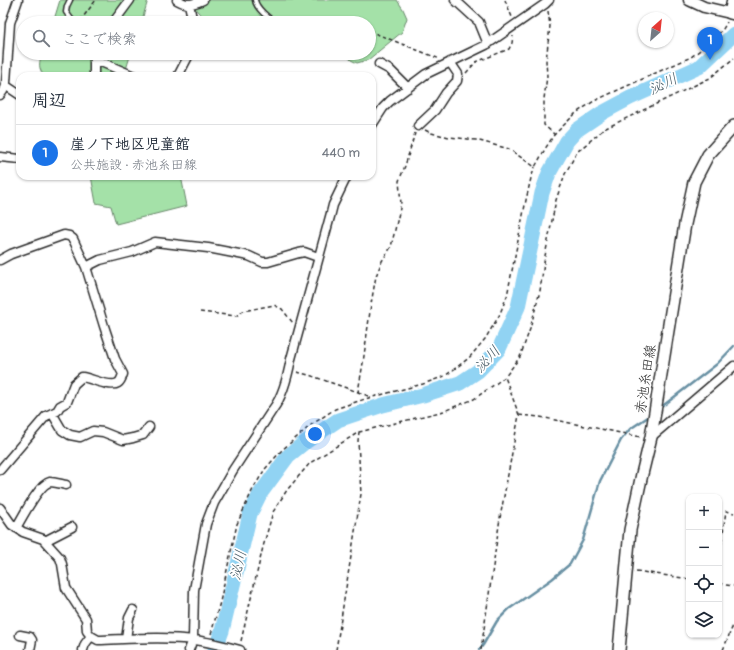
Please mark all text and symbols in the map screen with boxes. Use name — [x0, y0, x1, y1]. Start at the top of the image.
north arrow — [638, 12, 674, 48]
search box — [16, 16, 376, 60]
icon: search — [30, 27, 52, 49]
pin: 1 — [697, 27, 723, 60]
text: ここで検索 — [62, 30, 137, 49]
water label: 泌川 — [646, 69, 681, 100]
text: 周辺 — [32, 90, 66, 111]
text: 崖ノ下地区児童館 — [70, 135, 190, 154]
text: 1 — [42, 145, 48, 161]
text: 440 m — [322, 145, 360, 161]
text: 公共施設 · 赤池糸田線 — [70, 157, 197, 173]
water label: 泌川 — [470, 342, 505, 377]
street label: 赤池糸田線 — [632, 343, 659, 415]
your location — [305, 424, 325, 444]
map controls — [686, 494, 722, 638]
button: + — [686, 494, 722, 530]
button: − — [686, 530, 722, 566]
water label: 泌川 — [226, 548, 251, 582]
button: locate — [686, 566, 722, 602]
button: layers — [686, 602, 722, 638]

